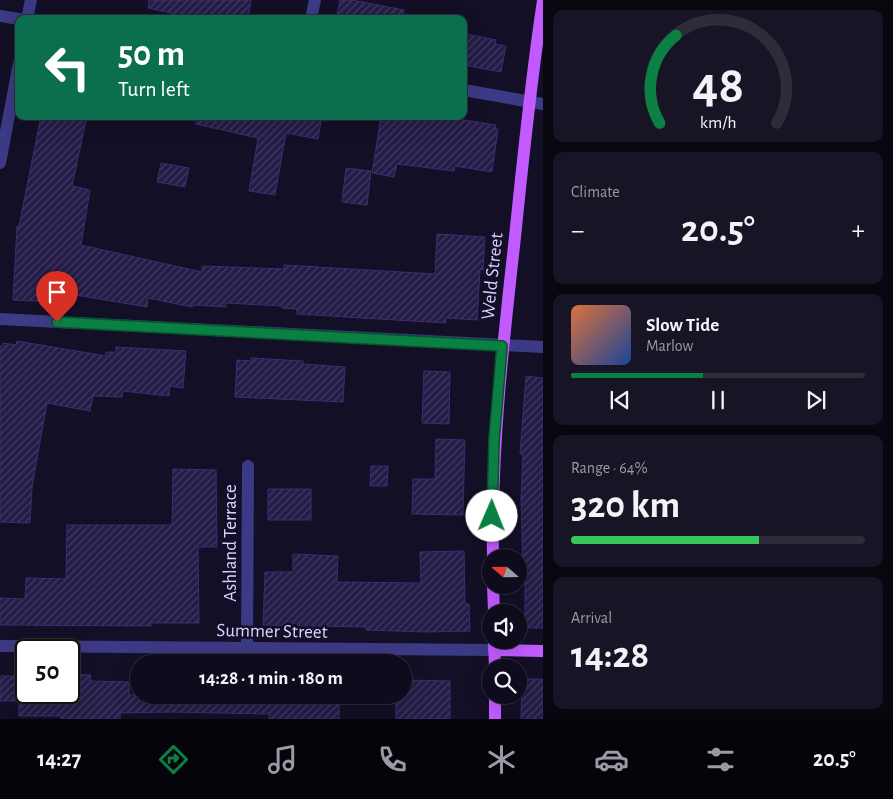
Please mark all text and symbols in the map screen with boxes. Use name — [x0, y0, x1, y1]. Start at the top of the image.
icon: left — [35, 35, 100, 100]
text: 50 m — [118, 37, 185, 72]
text: 48 — [692, 60, 744, 112]
text: Turn left — [118, 78, 190, 100]
text: km/h — [700, 114, 736, 132]
text: Climate — [571, 184, 620, 200]
text: 20.5° — [681, 211, 755, 249]
text: − — [571, 217, 584, 245]
text: + — [852, 217, 865, 245]
street label: Weld Street — [478, 232, 507, 321]
pin — [36, 271, 78, 322]
icon: arrive — [43, 278, 71, 306]
text: Slow Tide — [646, 316, 719, 335]
text: Marlow — [646, 338, 693, 354]
icon: previous — [606, 386, 634, 414]
icon: pause — [704, 386, 732, 414]
icon: next — [802, 386, 830, 414]
text: Range · 64% — [571, 460, 648, 476]
street label: Ashland Terrace — [221, 484, 240, 602]
text: 320 km — [571, 487, 680, 525]
position arrow — [465, 489, 517, 541]
north arrow — [482, 549, 528, 594]
map controls — [482, 549, 527, 704]
button: sound — [482, 604, 527, 649]
text: Arrival — [571, 610, 612, 626]
street label: Summer Street — [216, 621, 328, 642]
text: 14:28 — [571, 637, 649, 675]
speed limit sign: 50 — [15, 639, 80, 704]
button: search — [482, 659, 527, 704]
text: 14:28 · 1 min · 180 m — [199, 669, 343, 688]
icon: directions — [156, 742, 191, 777]
icon: music — [265, 742, 300, 777]
icon: phone — [375, 742, 410, 777]
icon: climate — [484, 742, 519, 777]
icon: car — [594, 742, 629, 777]
icon: filters — [703, 742, 738, 777]
text: 14:27 — [37, 748, 81, 770]
text: 20.5° — [813, 748, 856, 770]

